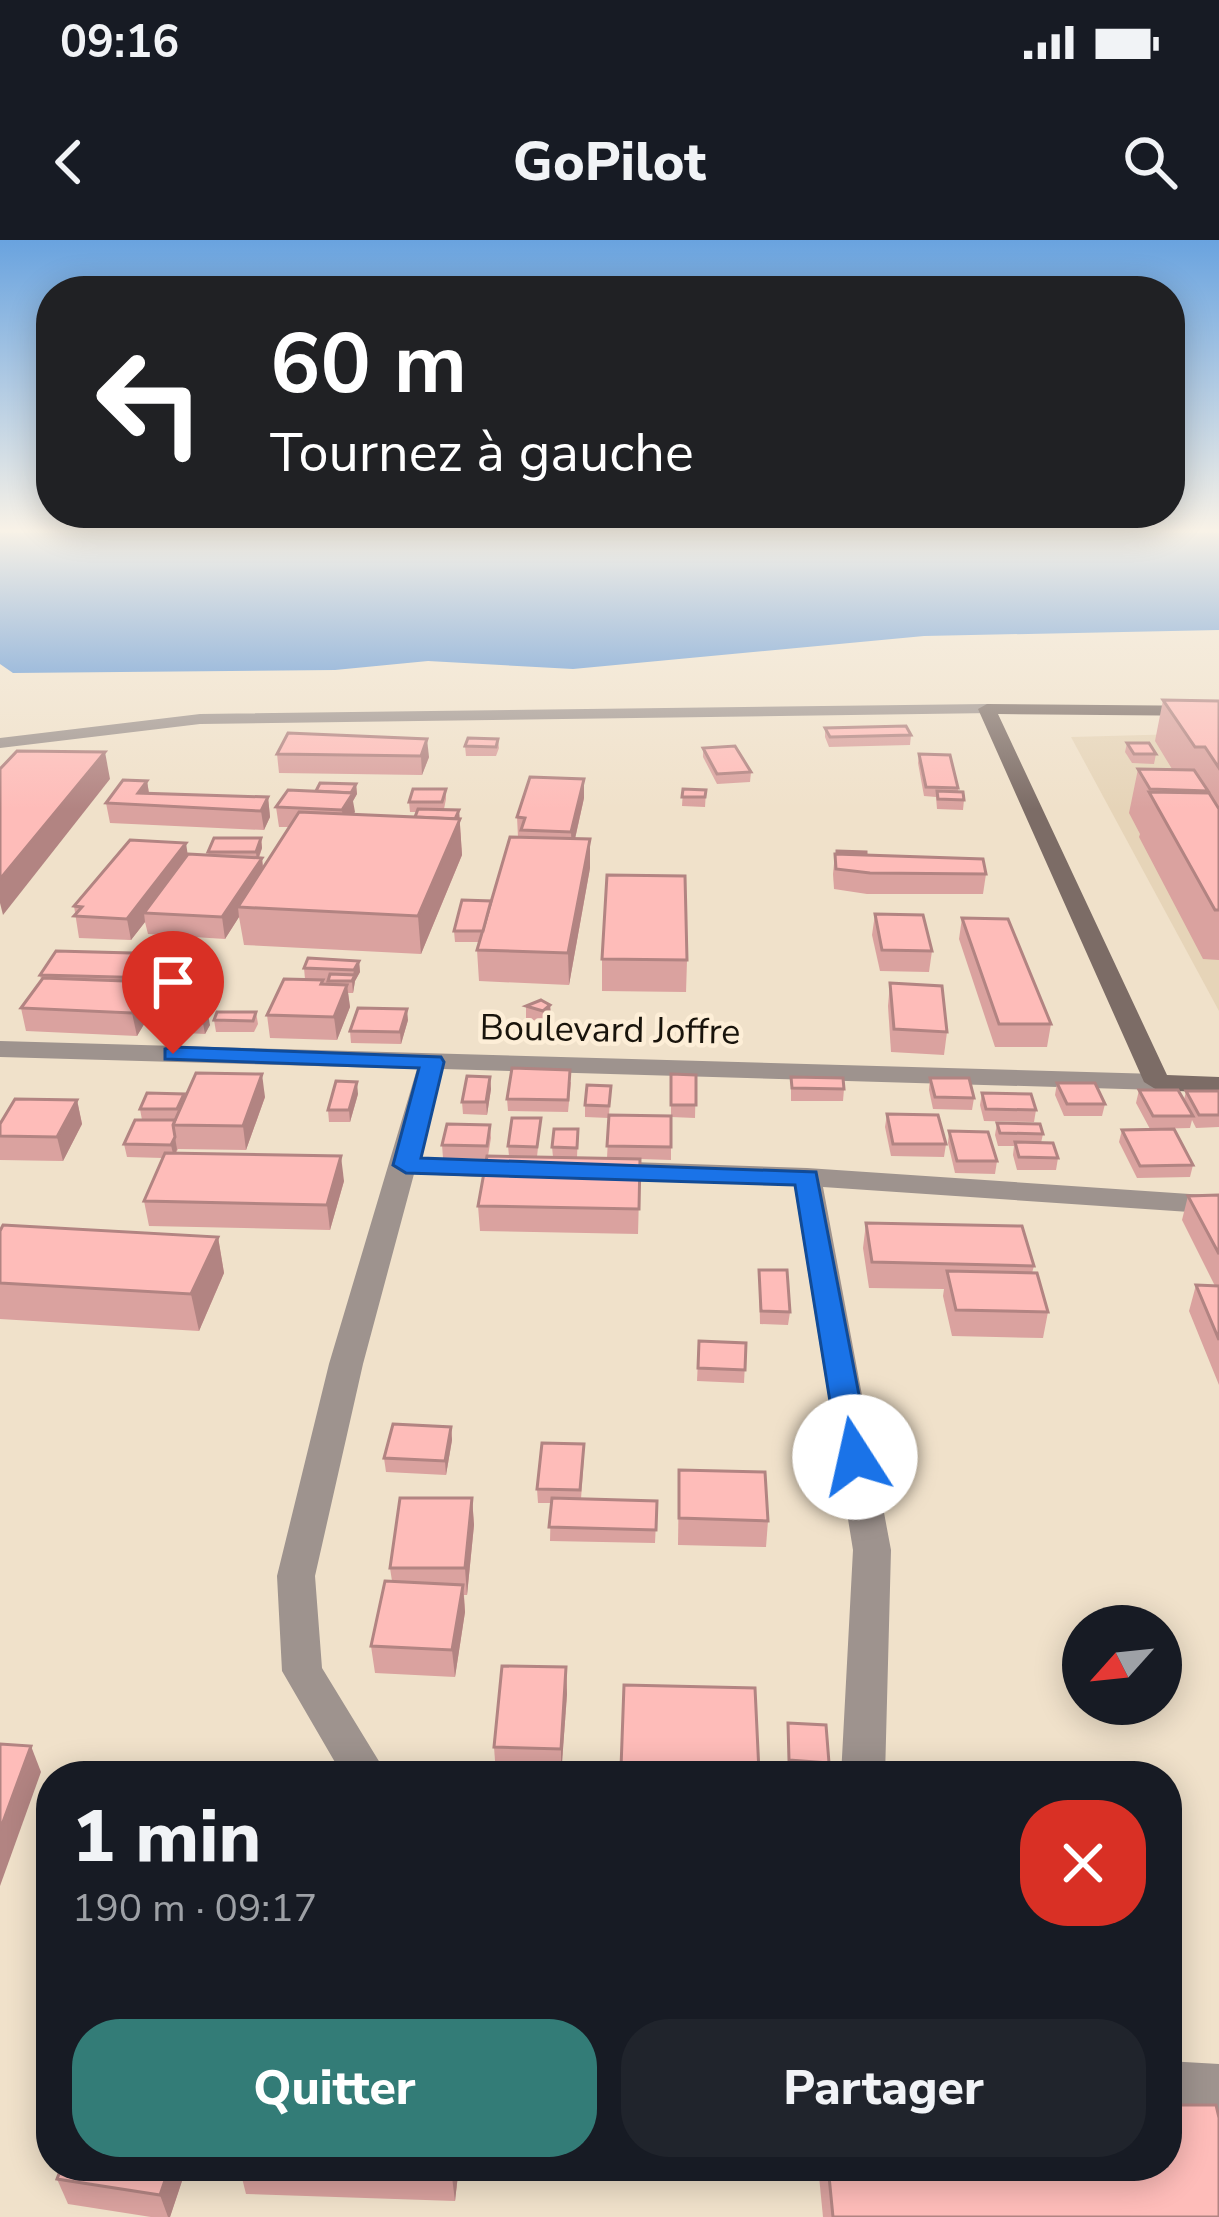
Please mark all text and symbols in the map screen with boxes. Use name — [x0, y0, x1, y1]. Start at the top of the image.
text: 09:16 — [60, 12, 179, 73]
text: GoPilot — [513, 125, 706, 199]
icon: back — [36, 129, 102, 195]
icon: search — [1117, 129, 1183, 195]
text: 60 m — [270, 307, 467, 422]
icon: left — [72, 324, 228, 480]
text: Tournez à gauche — [270, 416, 694, 490]
pin — [122, 931, 224, 1054]
icon: arrive — [140, 949, 206, 1015]
street label: Boulevard Joffre — [479, 1003, 741, 1057]
position arrow — [792, 1394, 918, 1520]
north arrow — [1062, 1605, 1182, 1725]
map controls — [1062, 1605, 1182, 1725]
text: 1 min — [72, 1788, 261, 1886]
button: close — [1020, 1800, 1146, 1926]
text: 190 m · 09:17 — [72, 1882, 317, 1935]
button: Quitter — [72, 2019, 597, 2157]
button: Partager — [621, 2019, 1146, 2157]

